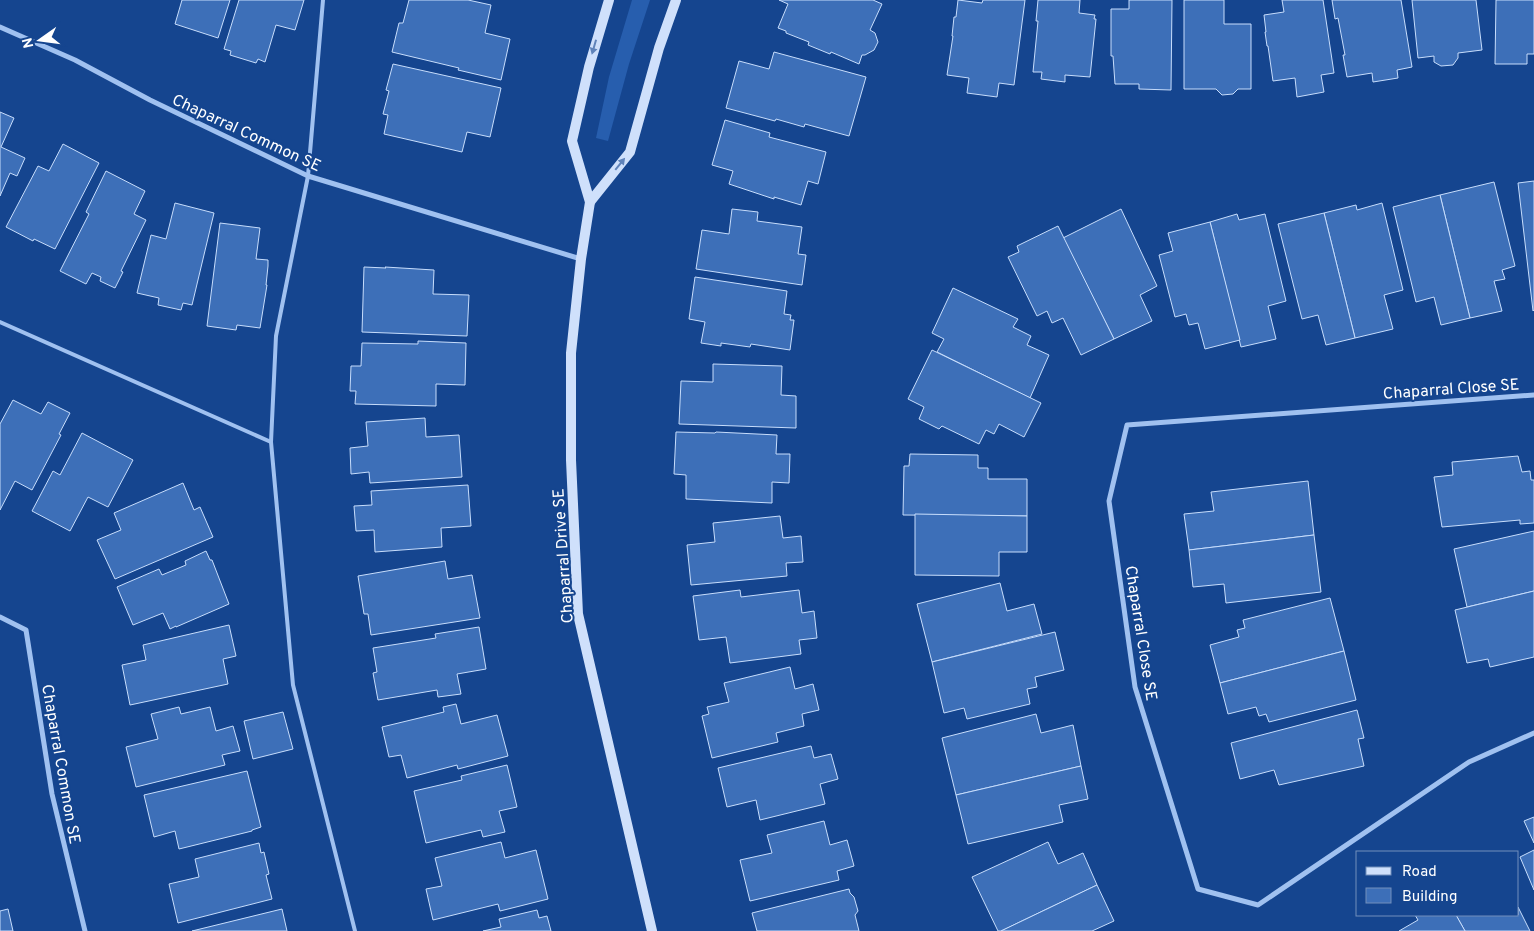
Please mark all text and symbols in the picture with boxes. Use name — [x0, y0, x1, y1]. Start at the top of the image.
north arrow — [15, 15, 65, 65]
text: N — [19, 36, 38, 50]
one-way arrow — [590, 39, 598, 54]
street label: Chaparral Common SE — [169, 91, 324, 177]
one-way arrow — [615, 158, 626, 171]
street label: Chaparral Close SE — [1382, 375, 1520, 405]
street label: Chaparral Drive SE — [549, 488, 579, 624]
street label: Chaparral Close SE — [1119, 564, 1161, 702]
street label: Chaparral Common SE — [36, 683, 84, 846]
legend — [1356, 851, 1519, 916]
text: Road — [1402, 863, 1437, 882]
text: Building — [1402, 888, 1457, 907]

